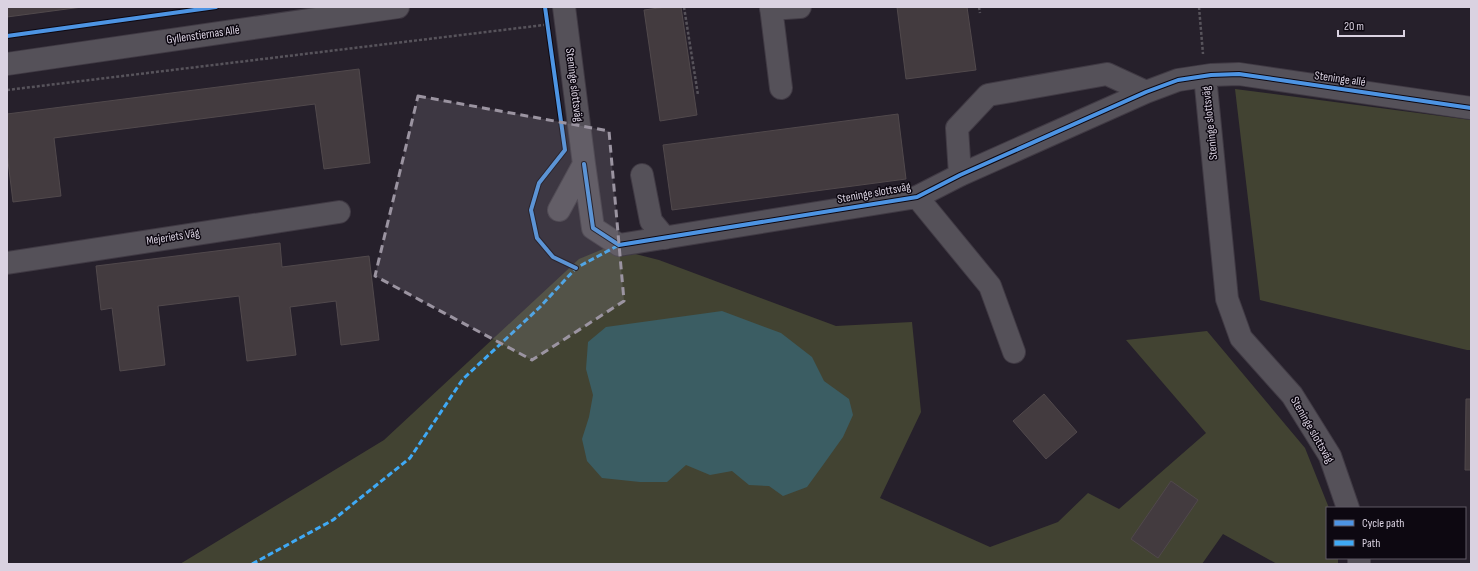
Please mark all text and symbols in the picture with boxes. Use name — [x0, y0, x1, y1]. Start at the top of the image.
scale bar — [1338, 12, 1404, 38]
text: 20 m — [1344, 19, 1364, 34]
street label: Gyllenstiernas Allé — [165, 22, 241, 48]
street label: Steninge slottsväg — [562, 47, 586, 123]
street label: Steninge allé — [1313, 68, 1367, 90]
street label: Steninge slottsväg — [1199, 85, 1221, 161]
street label: Steninge slottsväg — [836, 179, 912, 207]
street label: Mejeriets Väg — [145, 225, 201, 249]
street label: Steninge slottsväg — [1287, 394, 1337, 466]
legend — [1326, 507, 1466, 559]
text: Cycle path — [1362, 516, 1404, 531]
text: Path — [1362, 536, 1380, 551]

